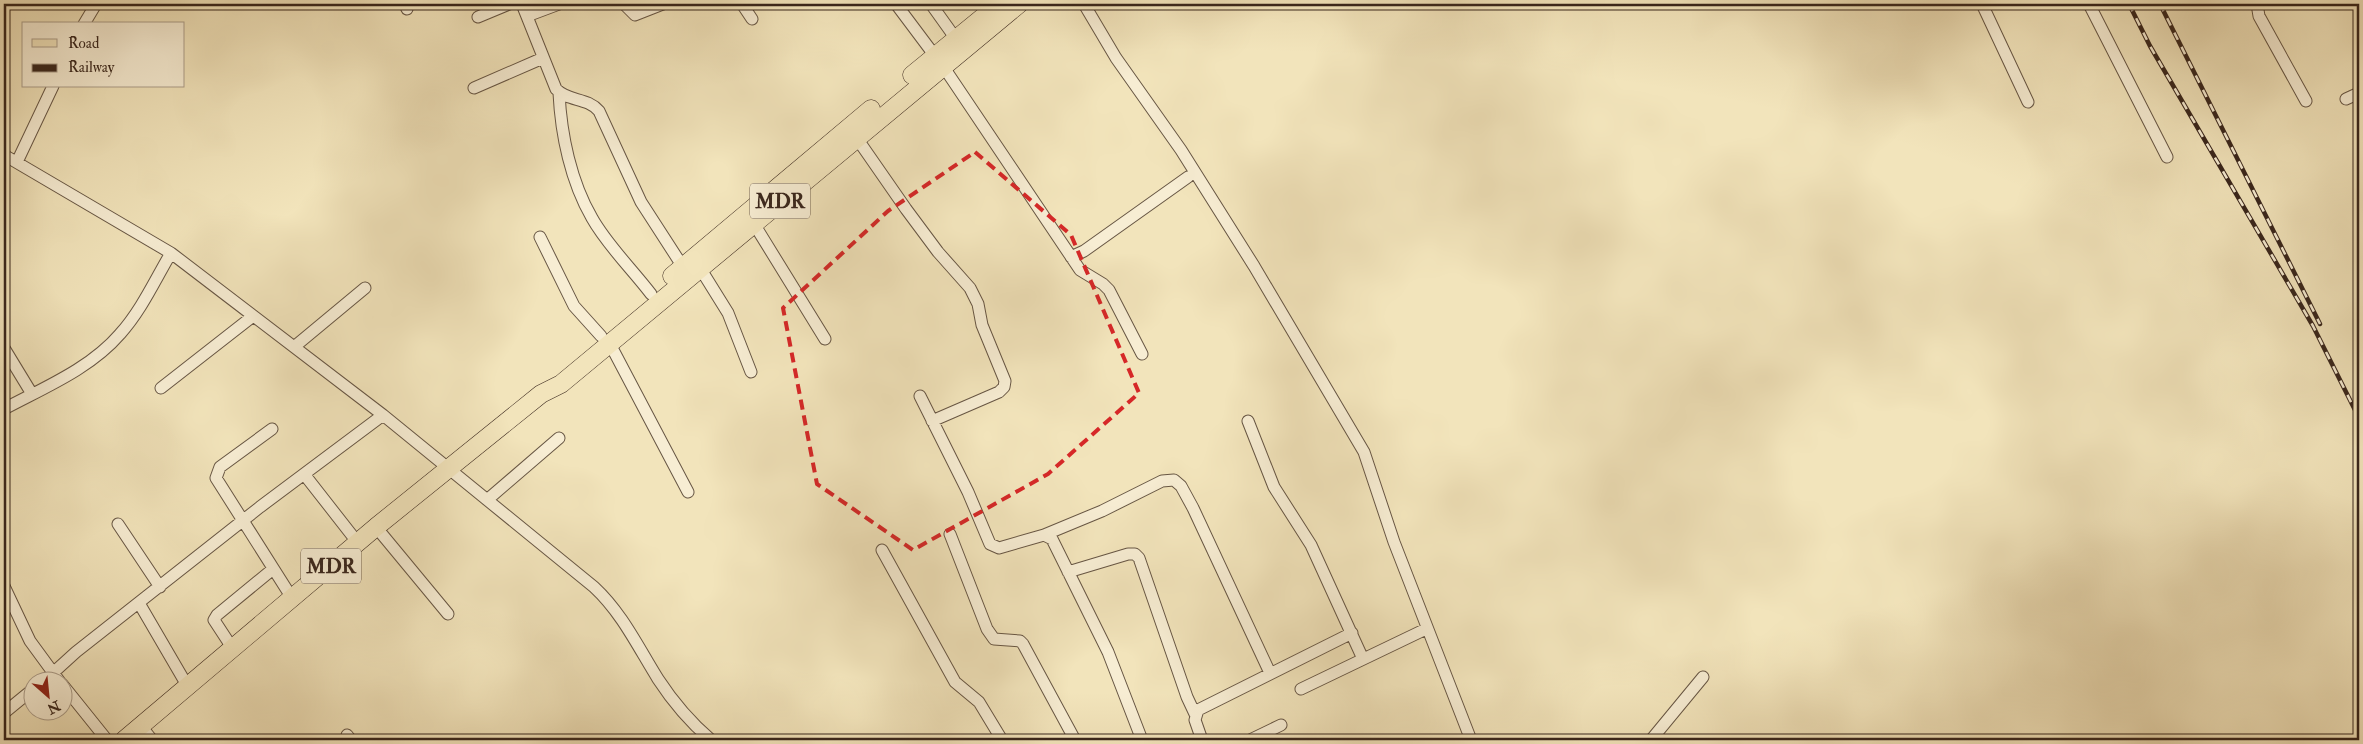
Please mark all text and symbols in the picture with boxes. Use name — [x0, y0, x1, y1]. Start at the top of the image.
legend — [22, 22, 185, 88]
text: Road — [68, 34, 100, 53]
text: Railway — [68, 58, 115, 77]
road number: MDR — [750, 184, 810, 218]
road number: MDR — [301, 548, 361, 584]
north arrow — [22, 672, 72, 722]
text: N — [44, 696, 64, 718]

